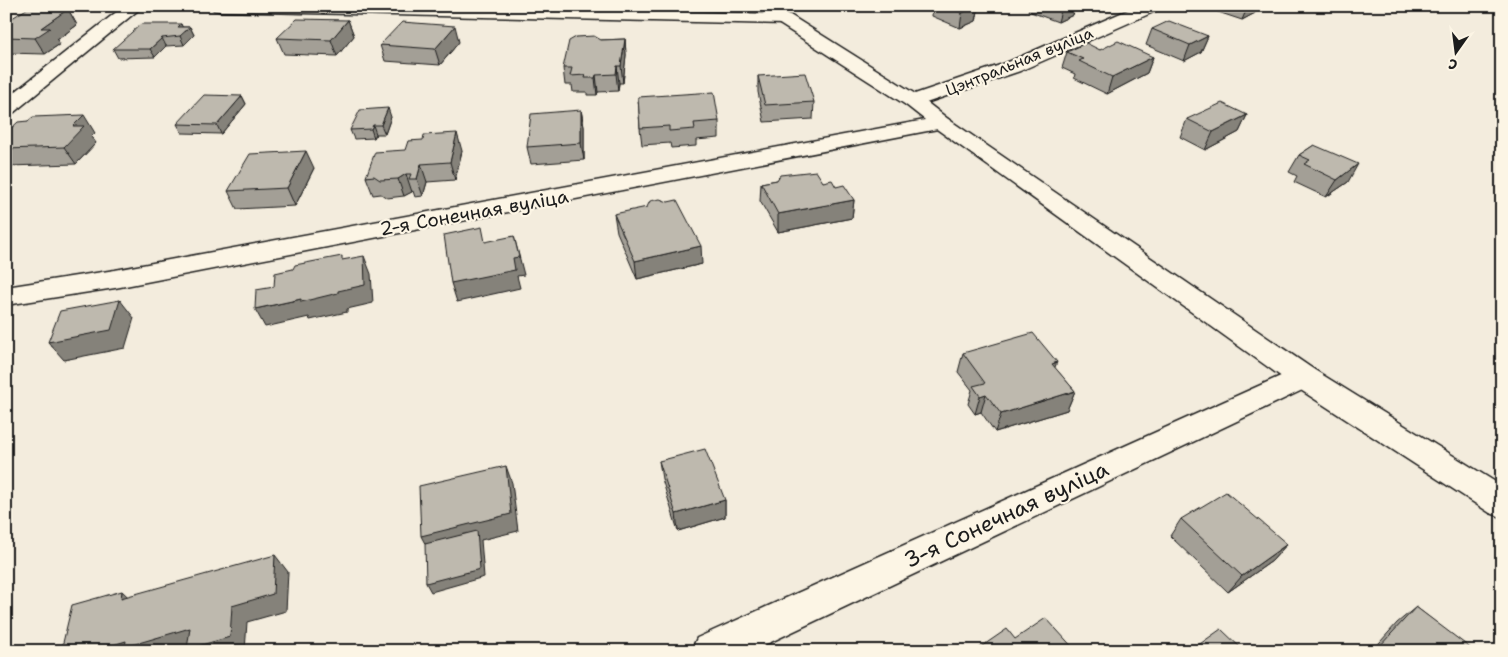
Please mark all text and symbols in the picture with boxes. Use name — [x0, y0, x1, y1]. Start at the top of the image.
street label: Цэнтральная вуліца — [942, 22, 1096, 101]
north arrow — [1430, 28, 1480, 78]
text: С — [1447, 55, 1459, 74]
street label: 2-я Сонечная вуліца — [378, 184, 571, 241]
street label: 3-я Сонечная вуліца — [899, 454, 1113, 575]

